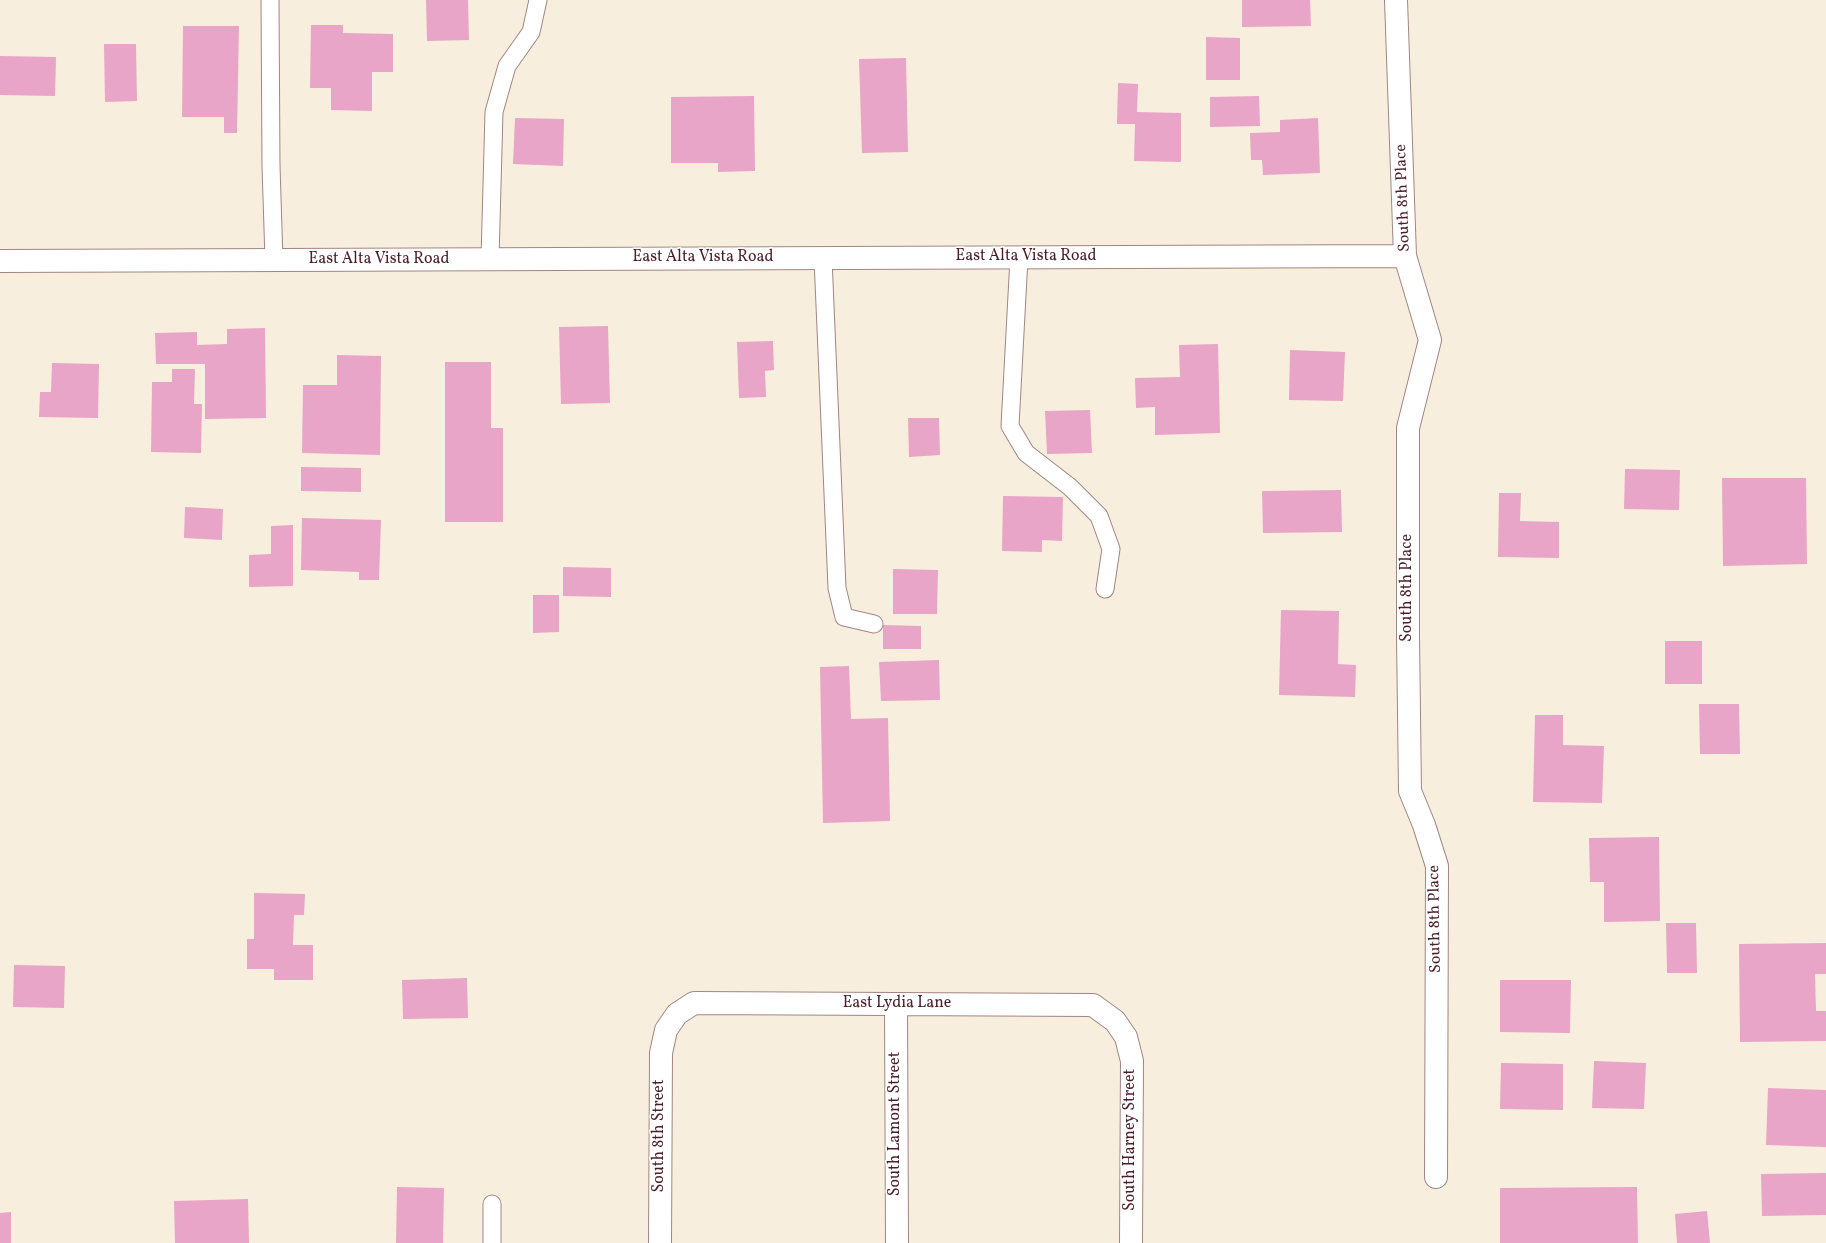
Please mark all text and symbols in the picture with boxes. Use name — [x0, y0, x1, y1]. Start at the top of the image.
street label: South 8th Place — [1393, 144, 1415, 252]
street label: East Alta Vista Road — [956, 247, 1096, 267]
street label: East Alta Vista Road — [633, 248, 773, 268]
street label: East Alta Vista Road — [309, 250, 449, 270]
street label: South 8th Place — [1398, 534, 1418, 642]
street label: South 8th Place — [1425, 865, 1447, 973]
street label: East Lydia Lane — [843, 994, 951, 1014]
street label: South Lamont Street — [886, 1052, 906, 1196]
street label: South Harney Street — [1121, 1069, 1141, 1211]
street label: South 8th Street — [650, 1079, 670, 1193]

